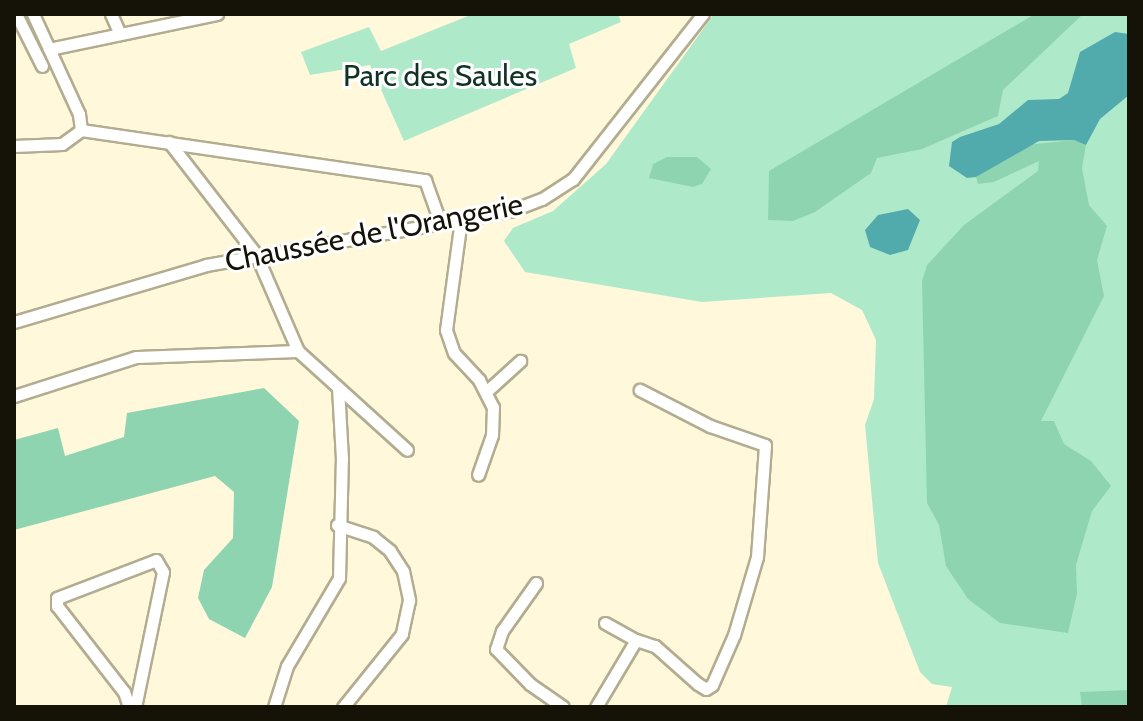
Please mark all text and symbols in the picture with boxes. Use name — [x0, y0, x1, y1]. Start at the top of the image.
park label: Parc des Saules — [343, 58, 537, 94]
street label: Chaussée de l'Orangerie — [222, 186, 526, 280]

